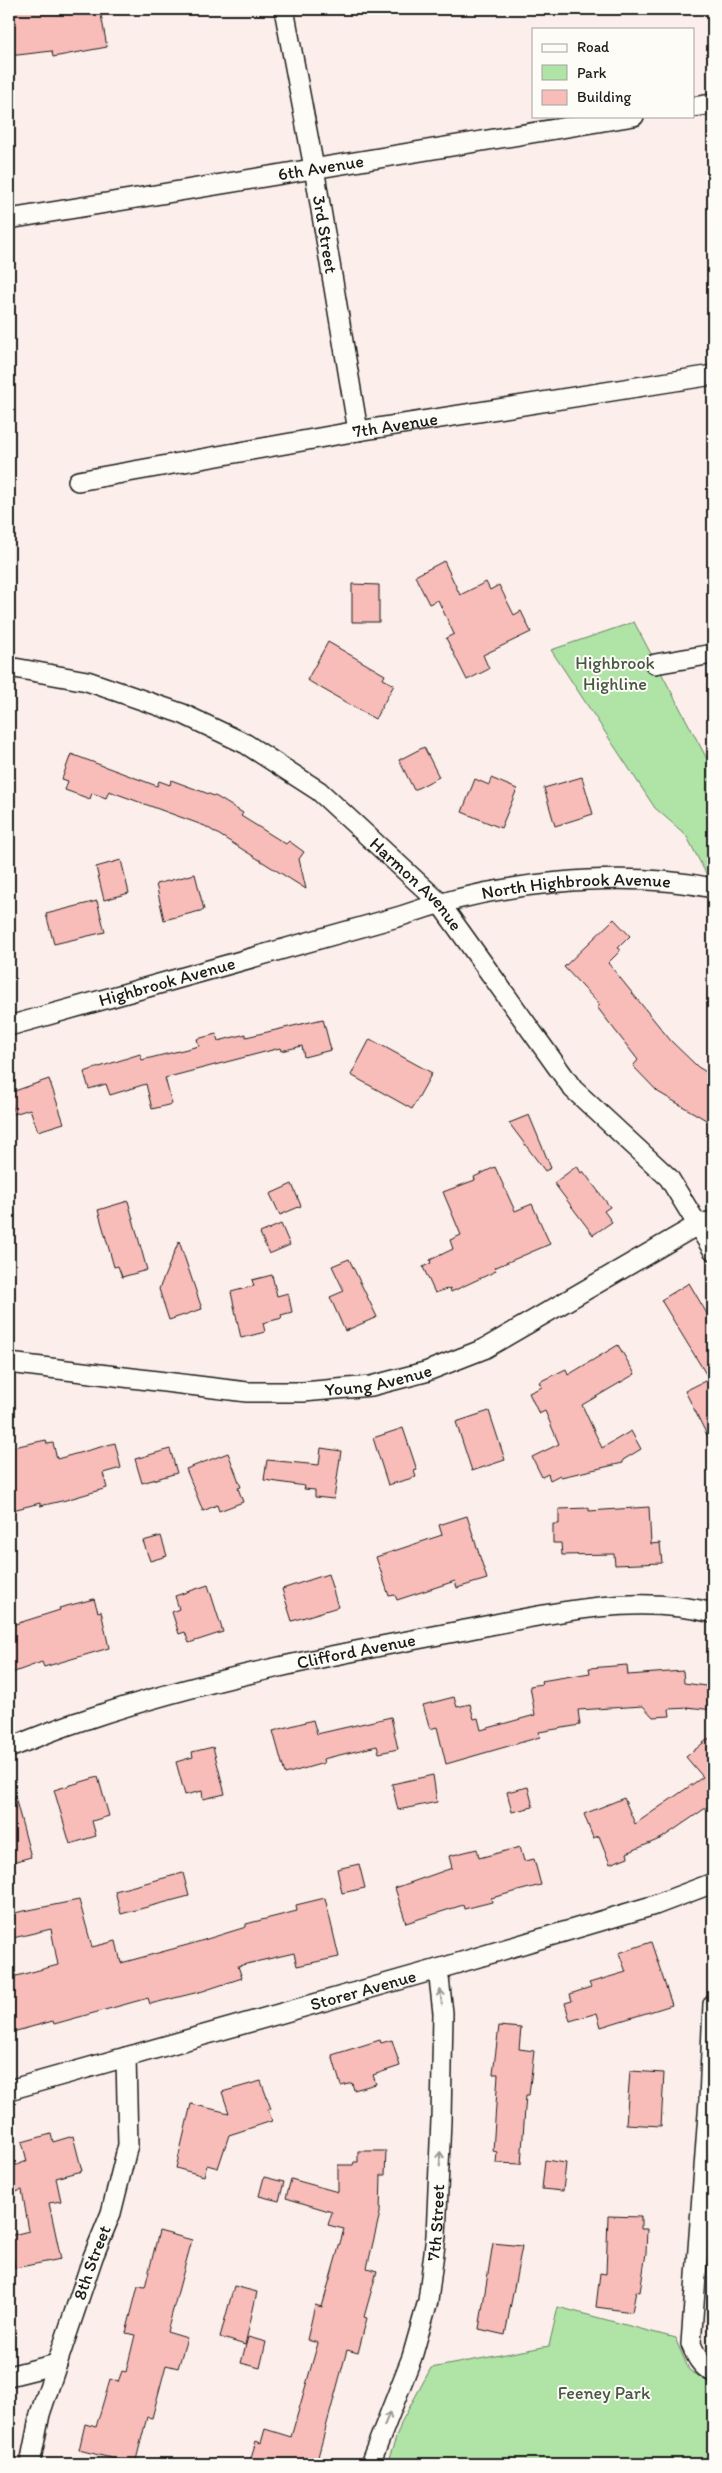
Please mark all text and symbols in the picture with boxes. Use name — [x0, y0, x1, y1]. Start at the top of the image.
legend — [532, 28, 694, 118]
text: Road — [577, 38, 610, 56]
text: Park — [577, 64, 607, 82]
text: Building — [577, 88, 631, 106]
street label: 6th Avenue — [276, 150, 365, 186]
street label: 3rd Street — [308, 194, 342, 275]
street label: 7th Avenue — [351, 408, 439, 443]
park label: Highbrook Highline — [575, 652, 655, 695]
street label: Harmon Avenue — [365, 832, 467, 935]
street label: North Highbrook Avenue — [480, 868, 672, 904]
street label: Highbrook Avenue — [96, 952, 238, 1011]
street label: Young Avenue — [324, 1359, 435, 1401]
street label: Clifford Avenue — [295, 1629, 417, 1674]
street label: Storer Avenue — [308, 1965, 419, 2016]
one-way arrow — [436, 1989, 446, 2005]
one-way arrow — [435, 2151, 444, 2167]
street label: 7th Street — [422, 2184, 449, 2262]
street label: 8th Street — [68, 2222, 116, 2303]
park label: Feeney Park — [558, 2382, 651, 2404]
one-way arrow — [383, 2412, 392, 2427]

